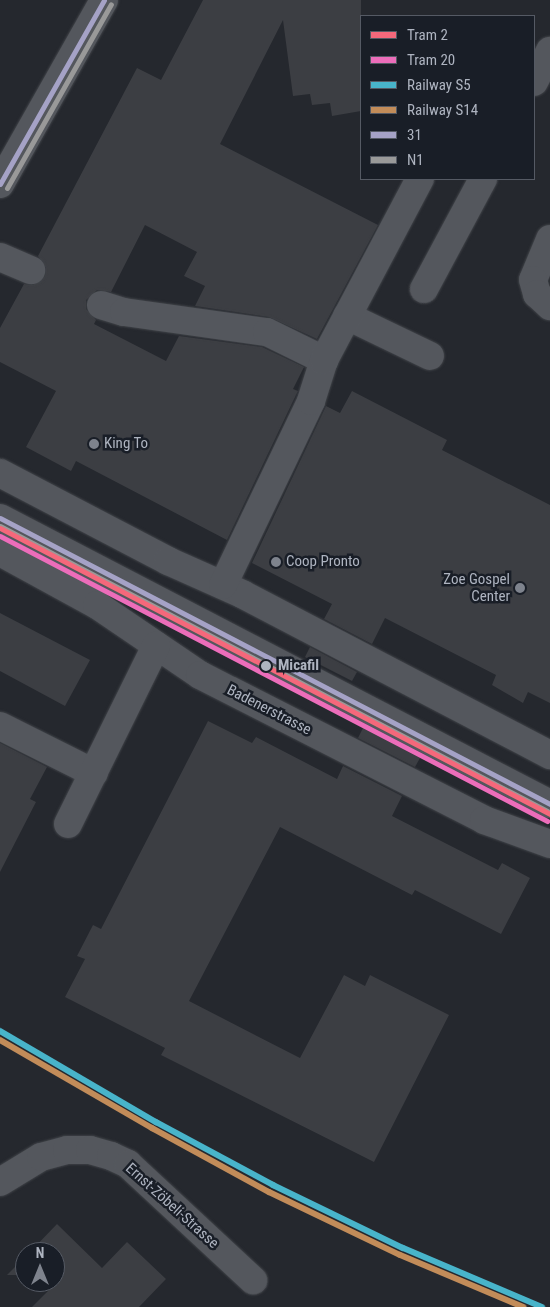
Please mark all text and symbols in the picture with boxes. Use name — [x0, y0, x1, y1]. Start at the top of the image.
legend — [360, 15, 535, 180]
text: Tram 2 — [407, 26, 448, 44]
text: Tram 20 — [407, 51, 455, 69]
text: Railway S5 — [407, 76, 471, 94]
text: Railway S14 — [407, 101, 478, 119]
text: 31 — [407, 126, 422, 144]
text: N1 — [407, 151, 424, 169]
place label: King To — [104, 435, 148, 453]
marker: King To — [88, 438, 100, 450]
place label: Coop Pronto — [286, 553, 360, 571]
marker: Coop Pronto — [270, 556, 282, 568]
place label: Zoe Gospel Center — [443, 570, 510, 605]
marker: Zoe Gospel Center — [514, 582, 526, 594]
place label: Micafil — [278, 657, 319, 675]
marker: Micafil — [258, 658, 274, 674]
street label: Badenerstrasse — [224, 681, 314, 739]
street label: Ernst-Zöbeli-Strasse — [122, 1160, 222, 1252]
north arrow — [15, 1242, 65, 1292]
text: N — [36, 1245, 44, 1261]

